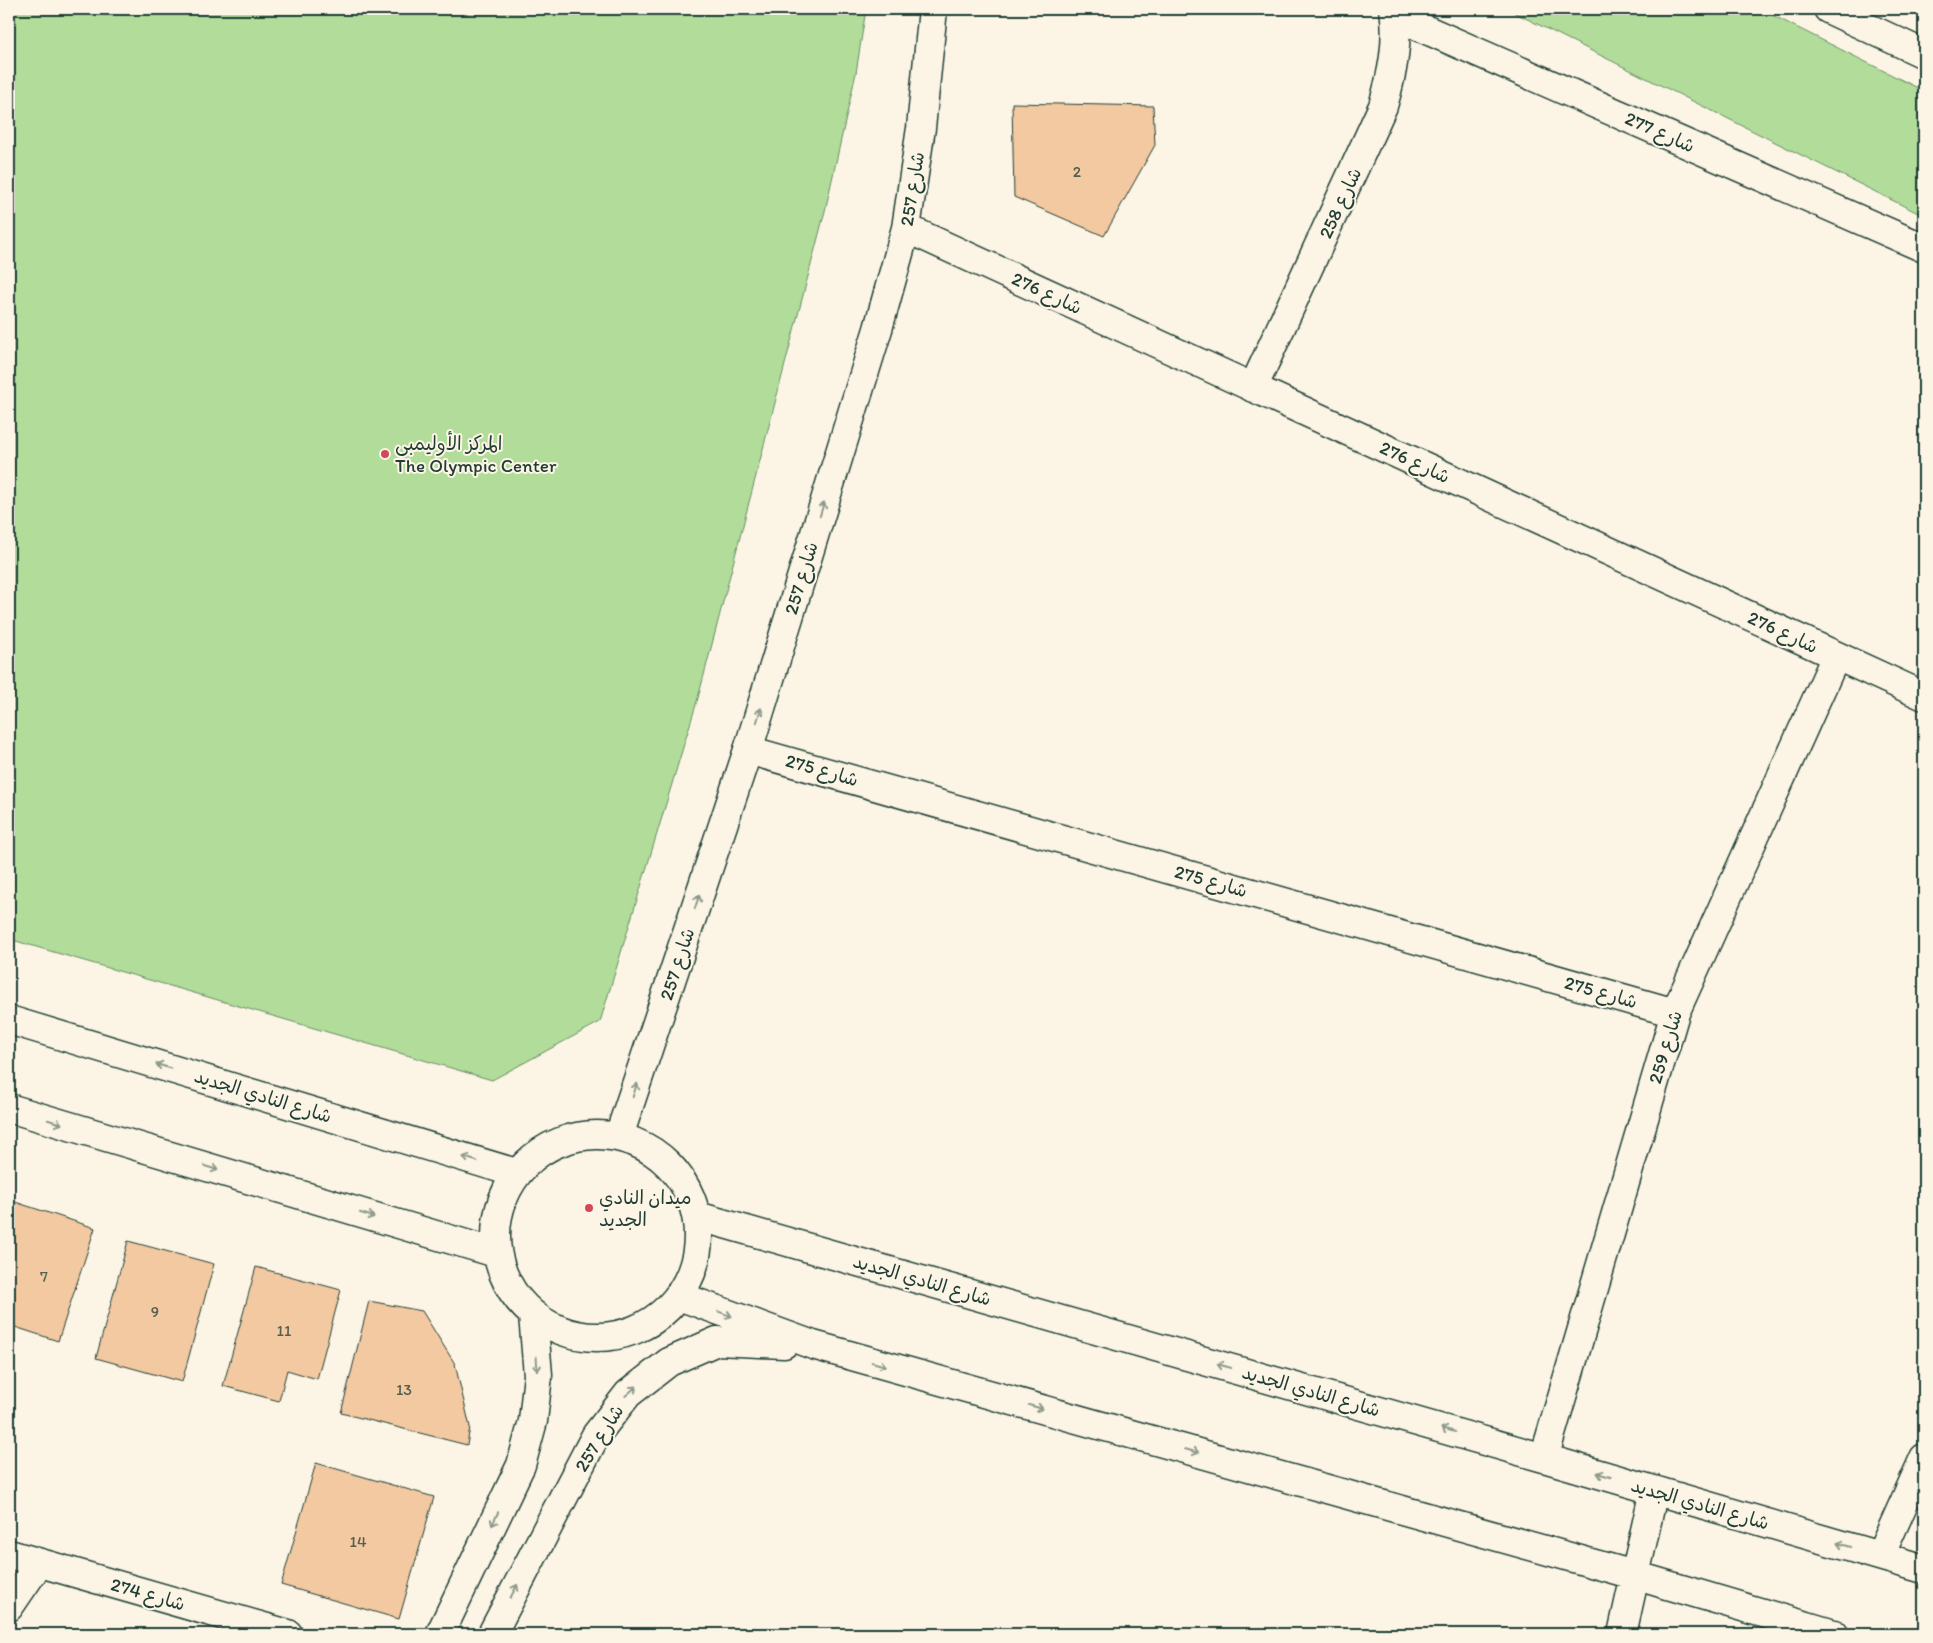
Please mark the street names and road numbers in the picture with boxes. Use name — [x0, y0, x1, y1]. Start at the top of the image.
street label: شارع 277 — [1621, 106, 1699, 159]
street label: شارع 257 — [895, 150, 931, 228]
street label: شارع 258 — [1314, 164, 1368, 243]
street label: شارع 276 — [1007, 267, 1086, 321]
street label: شارع 276 — [1375, 436, 1454, 490]
street label: شارع 257 — [779, 539, 825, 618]
street label: شارع 276 — [1743, 606, 1822, 660]
street label: شارع 275 — [782, 749, 861, 793]
street label: شارع 275 — [1171, 860, 1250, 904]
street label: شارع 257 — [655, 925, 701, 1004]
street label: شارع 275 — [1561, 971, 1640, 1015]
street label: شارع 259 — [1643, 1008, 1689, 1087]
street label: شارع النادي الجديد — [191, 1064, 335, 1131]
street label: شارع النادي الجديد — [849, 1249, 994, 1314]
street label: شارع النادي الجديد — [1238, 1360, 1383, 1425]
street label: شارع 257 — [569, 1400, 630, 1477]
street label: شارع النادي الجديد — [1627, 1473, 1772, 1538]
street label: شارع 274 — [108, 1572, 188, 1617]

